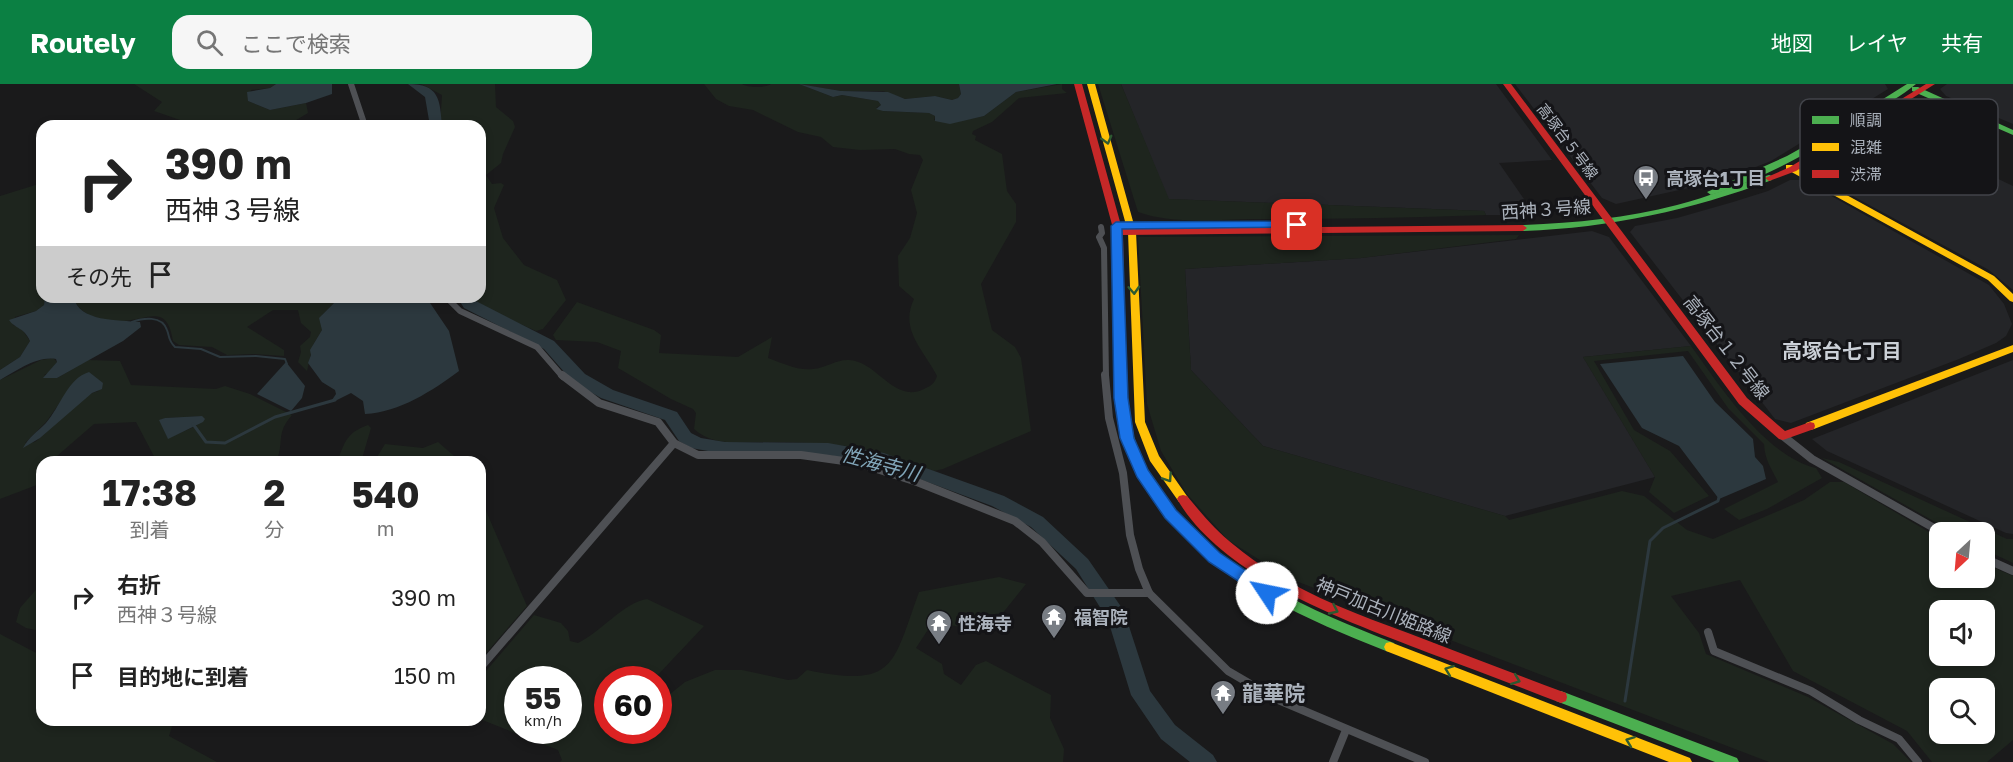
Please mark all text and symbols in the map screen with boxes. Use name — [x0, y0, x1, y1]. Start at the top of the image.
search box — [172, 15, 592, 69]
text: Routely — [30, 26, 136, 59]
icon: search — [193, 26, 226, 59]
text: ここで検索 — [241, 30, 351, 57]
text: 地図 — [1771, 30, 1813, 56]
text: レイヤ — [1846, 30, 1908, 56]
text: 共有 — [1941, 30, 1983, 56]
legend — [1800, 99, 1998, 195]
street label: 高塚台５号線 — [1534, 100, 1602, 182]
text: 順調 — [1850, 110, 1882, 130]
one-way arrow — [1100, 135, 1112, 145]
text: 混雑 — [1850, 137, 1882, 157]
text: 390 m — [165, 138, 292, 188]
icon: right — [66, 144, 144, 222]
bus stop icon: 高塚台1丁目 — [1631, 163, 1661, 201]
text: 渋滞 — [1850, 164, 1882, 184]
place label: 高塚台1丁目 — [1666, 167, 1765, 189]
text: 西神３号線 — [165, 194, 300, 226]
street label: 西神３号線 — [1500, 195, 1592, 223]
pin — [1271, 199, 1322, 250]
icon: arrive — [1280, 208, 1313, 241]
icon: arrive — [144, 258, 177, 291]
text: その先 — [66, 263, 132, 290]
one-way arrow — [1128, 286, 1141, 295]
street label: 高塚台１２号線 — [1680, 291, 1774, 403]
district label: 高塚台七丁目 — [1782, 338, 1902, 362]
water label: 性海寺川 — [839, 441, 925, 485]
text: 17:38 — [102, 471, 197, 514]
text: 2 — [263, 471, 285, 514]
one-way arrow — [1161, 472, 1172, 483]
text: 540 — [352, 473, 420, 516]
text: m — [377, 516, 395, 540]
text: 到着 — [130, 517, 170, 541]
text: 分 — [264, 517, 284, 541]
north arrow — [1929, 522, 1995, 588]
map controls — [1929, 522, 1995, 744]
position arrow — [1235, 561, 1299, 625]
text: 右折 — [117, 571, 161, 598]
street label: 神戸加古川姫路線 — [1313, 573, 1455, 647]
icon: right — [66, 581, 99, 614]
text: 390 m — [391, 584, 456, 611]
button: sound — [1929, 600, 1995, 666]
text: 西神３号線 — [117, 602, 217, 626]
temple icon: 福智院 — [1039, 602, 1069, 640]
one-way arrow — [1328, 602, 1339, 614]
place label: 福智院 — [1074, 606, 1128, 628]
temple icon: 性海寺 — [924, 608, 954, 646]
place label: 性海寺 — [958, 612, 1012, 634]
icon: arrive — [66, 659, 99, 692]
text: 150 m — [394, 662, 456, 689]
text: 目的地に到着 — [117, 663, 249, 690]
one-way arrow — [1444, 665, 1455, 677]
speed limit sign: 60 — [594, 666, 672, 744]
one-way arrow — [1510, 673, 1521, 685]
temple icon: 龍華院 — [1208, 678, 1238, 716]
button: search — [1929, 678, 1995, 744]
text: 55 — [525, 680, 561, 716]
place label: 龍華院 — [1242, 680, 1305, 706]
text: km/h — [524, 711, 562, 729]
one-way arrow — [1625, 736, 1636, 748]

